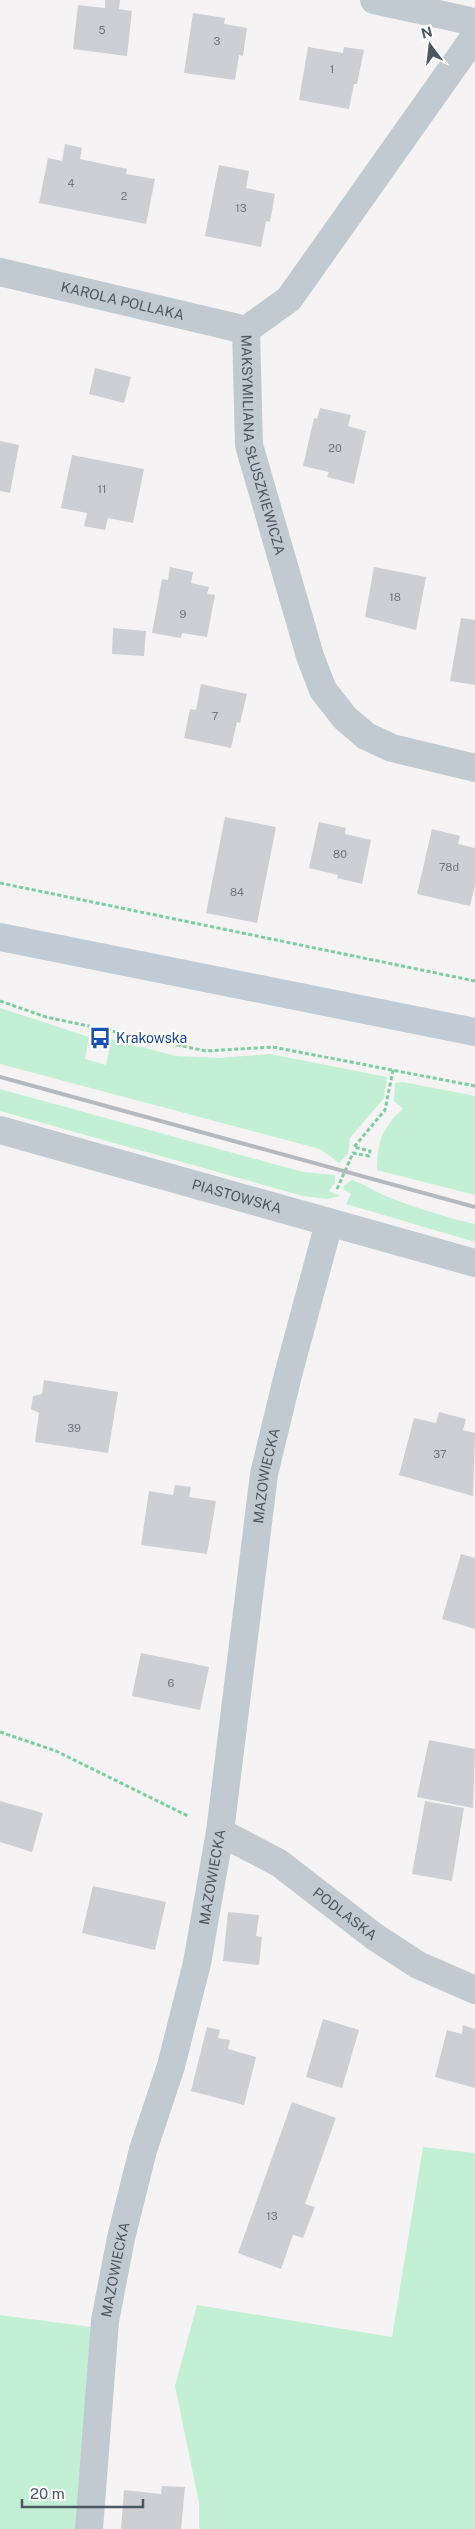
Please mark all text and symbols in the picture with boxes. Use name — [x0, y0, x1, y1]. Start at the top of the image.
north arrow — [405, 20, 455, 70]
text: N — [419, 23, 434, 42]
house number: 5 — [98, 24, 106, 36]
house number: 3 — [214, 35, 221, 47]
house number: 1 — [330, 63, 334, 75]
house number: 4 — [68, 177, 75, 189]
house number: 2 — [121, 190, 128, 202]
house number: 13 — [235, 202, 247, 214]
street label: KAROLA POLLAKA — [59, 279, 186, 323]
street label: MAKSYMILIANA SŁUSZKIEWICZA — [238, 334, 288, 557]
house number: 20 — [328, 442, 342, 454]
house number: 11 — [98, 483, 106, 495]
house number: 18 — [389, 591, 401, 603]
house number: 9 — [180, 608, 187, 620]
house number: 7 — [212, 710, 219, 722]
house number: 80 — [333, 848, 347, 860]
house number: 78d — [439, 861, 459, 873]
house number: 84 — [230, 886, 244, 898]
bus stop icon: Krakowska — [87, 1025, 113, 1051]
place label: Krakowska — [116, 1030, 187, 1046]
street label: PIASTOWSKA — [190, 1176, 284, 1216]
house number: 39 — [67, 1422, 81, 1434]
street label: MAZOWIECKA — [250, 1426, 283, 1524]
house number: 37 — [433, 1448, 447, 1460]
house number: 6 — [168, 1677, 175, 1689]
street label: MAZOWIECKA — [196, 1828, 228, 1926]
street label: PODLASKA — [310, 1884, 380, 1943]
house number: 13 — [266, 2210, 278, 2222]
street label: MAZOWIECKA — [98, 2220, 133, 2319]
scale bar — [22, 2476, 144, 2508]
text: 20 m — [30, 2485, 65, 2502]

